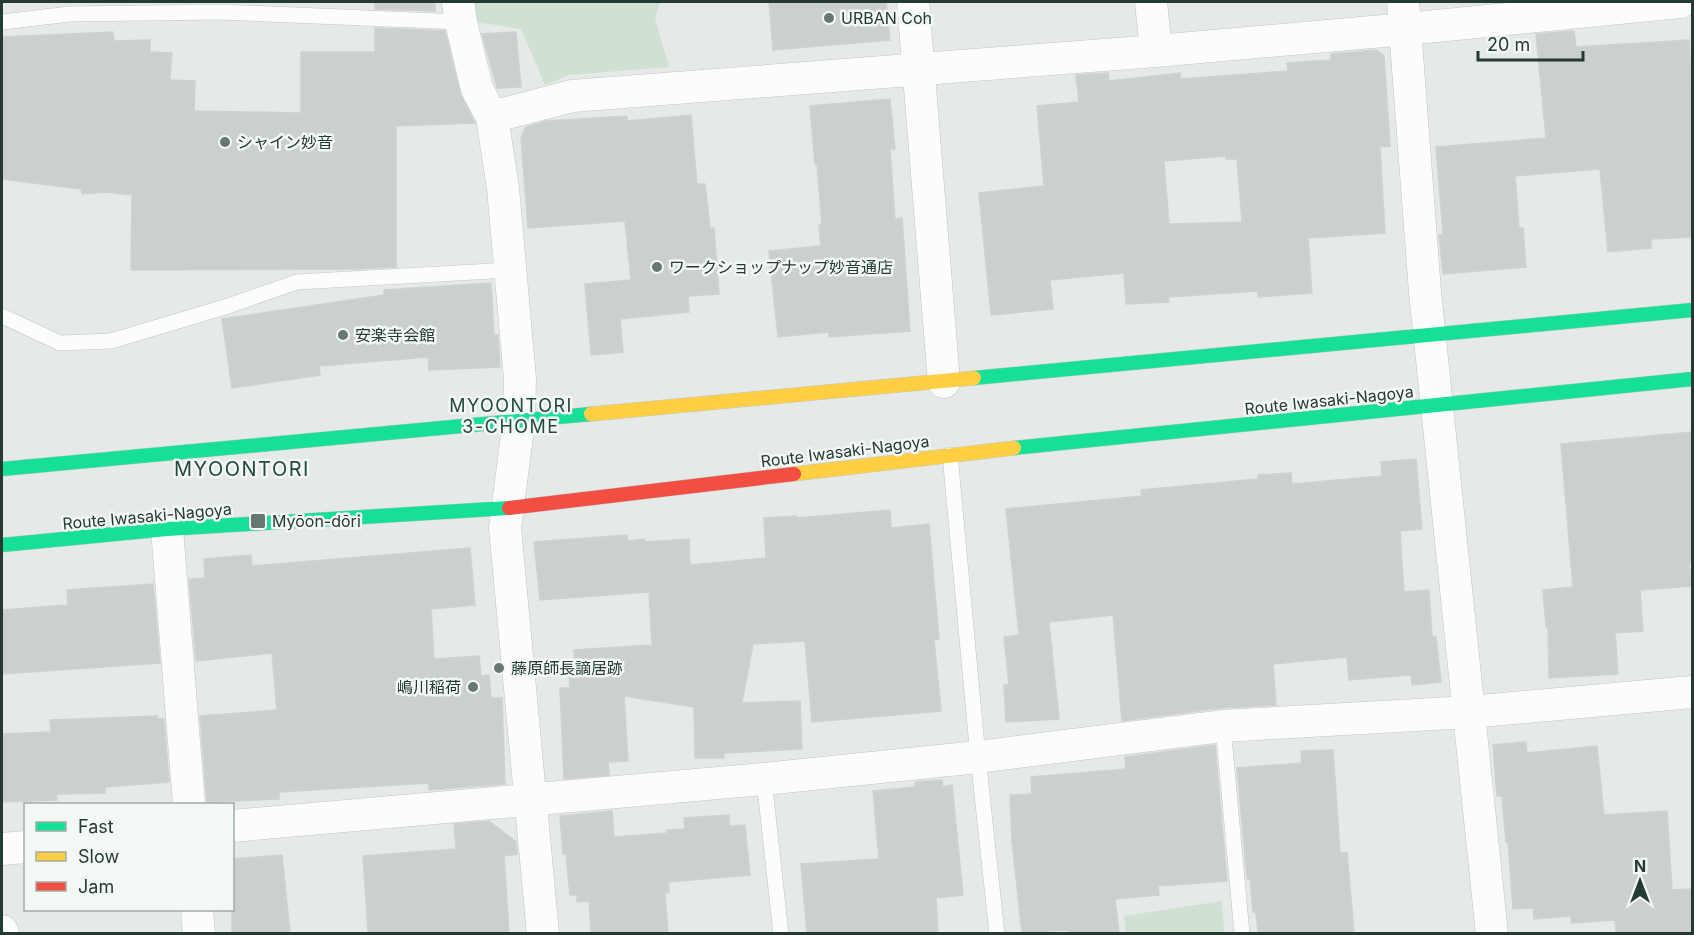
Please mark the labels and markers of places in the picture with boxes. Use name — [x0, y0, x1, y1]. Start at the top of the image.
place label: URBAN Coh — [841, 8, 932, 28]
marker: URBAN Coh — [822, 11, 836, 25]
place label: シャイン妙音 — [237, 132, 333, 152]
marker: シャイン妙音 — [218, 135, 232, 149]
place label: ワークショップナップ妙音通店 — [669, 257, 893, 277]
marker: ワークショップナップ妙音通店 — [650, 260, 664, 274]
place label: 安楽寺会館 — [355, 325, 435, 345]
marker: 安楽寺会館 — [336, 328, 350, 342]
place label: Myōon-dōri — [272, 511, 361, 531]
marker: Myōon-dōri — [249, 512, 267, 530]
place label: 藤原師長謫居跡 — [511, 658, 623, 678]
marker: 藤原師長謫居跡 — [492, 661, 506, 675]
place label: 嶋川稲荷 — [397, 677, 461, 697]
marker: 嶋川稲荷 — [466, 680, 480, 694]

